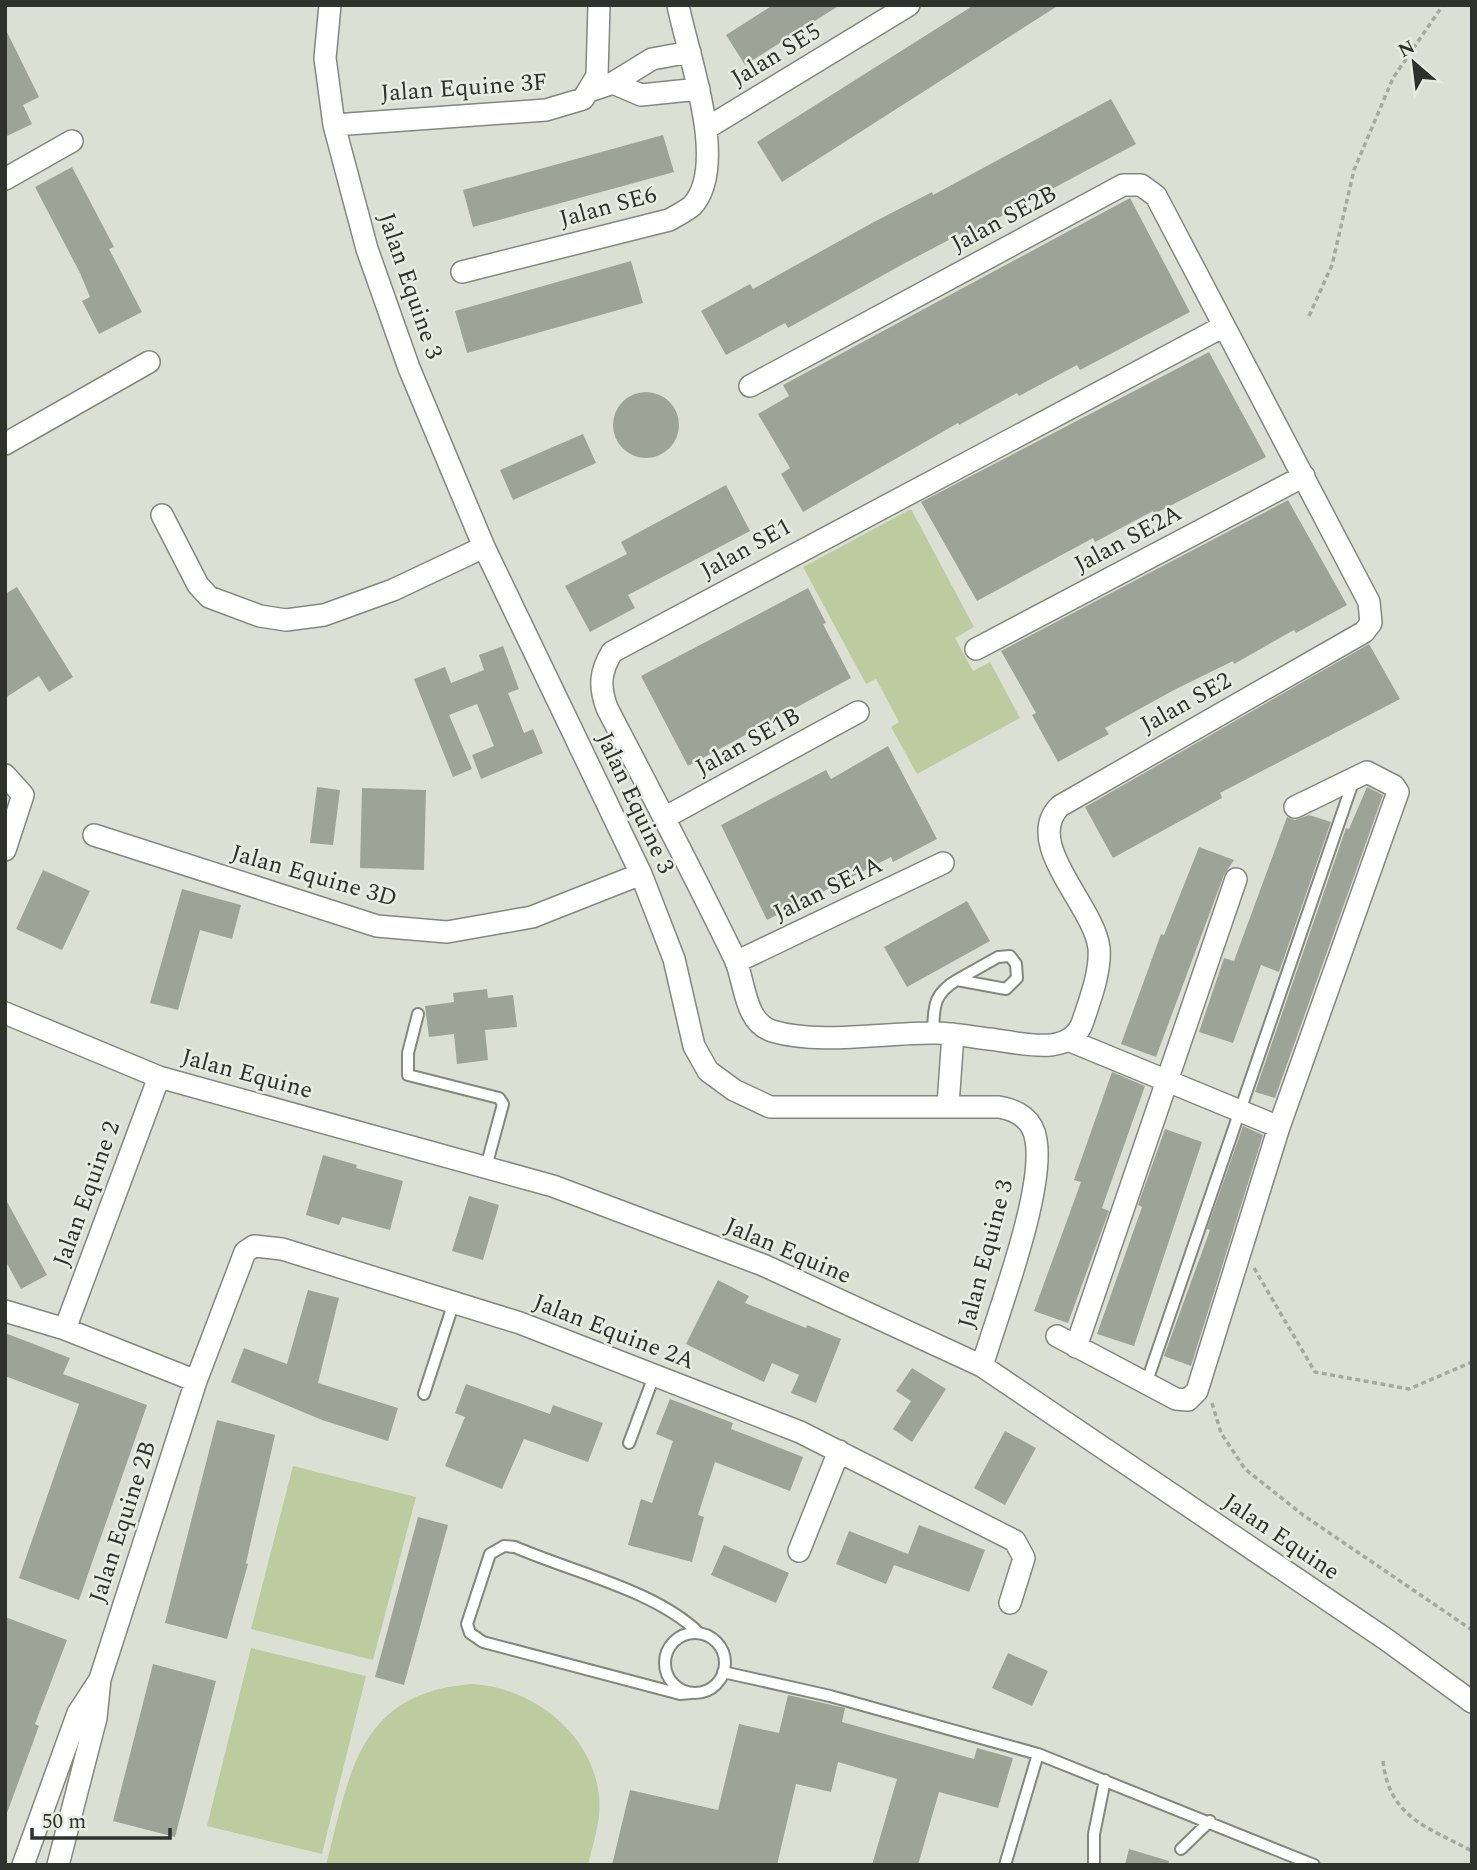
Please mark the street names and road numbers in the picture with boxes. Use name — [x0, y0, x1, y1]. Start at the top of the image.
street label: Jalan SE5 — [724, 14, 828, 96]
street label: Jalan Equine 3F — [379, 64, 549, 112]
street label: Jalan SE2B — [945, 176, 1063, 262]
street label: Jalan SE6 — [555, 177, 661, 237]
street label: Jalan Equine 3 — [368, 208, 452, 364]
street label: Jalan SE2A — [1068, 496, 1188, 582]
street label: Jalan SE1 — [694, 509, 798, 589]
street label: Jalan SE2 — [1134, 663, 1238, 743]
street label: Jalan SE1B — [689, 698, 807, 786]
street label: Jalan Equine 3 — [586, 726, 684, 880]
street label: Jalan Equine 3D — [227, 835, 401, 917]
street label: Jalan SE1A — [767, 847, 889, 931]
street label: Jalan Equine — [177, 1039, 317, 1109]
street label: Jalan Equine 2 — [44, 1116, 130, 1272]
street label: Jalan Equine 3 — [949, 1176, 1023, 1332]
street label: Jalan Equine — [719, 1208, 857, 1294]
street label: Jalan Equine 2A — [528, 1285, 700, 1379]
street label: Jalan Equine 2B — [80, 1436, 166, 1608]
street label: Jalan Equine — [1215, 1484, 1347, 1590]

